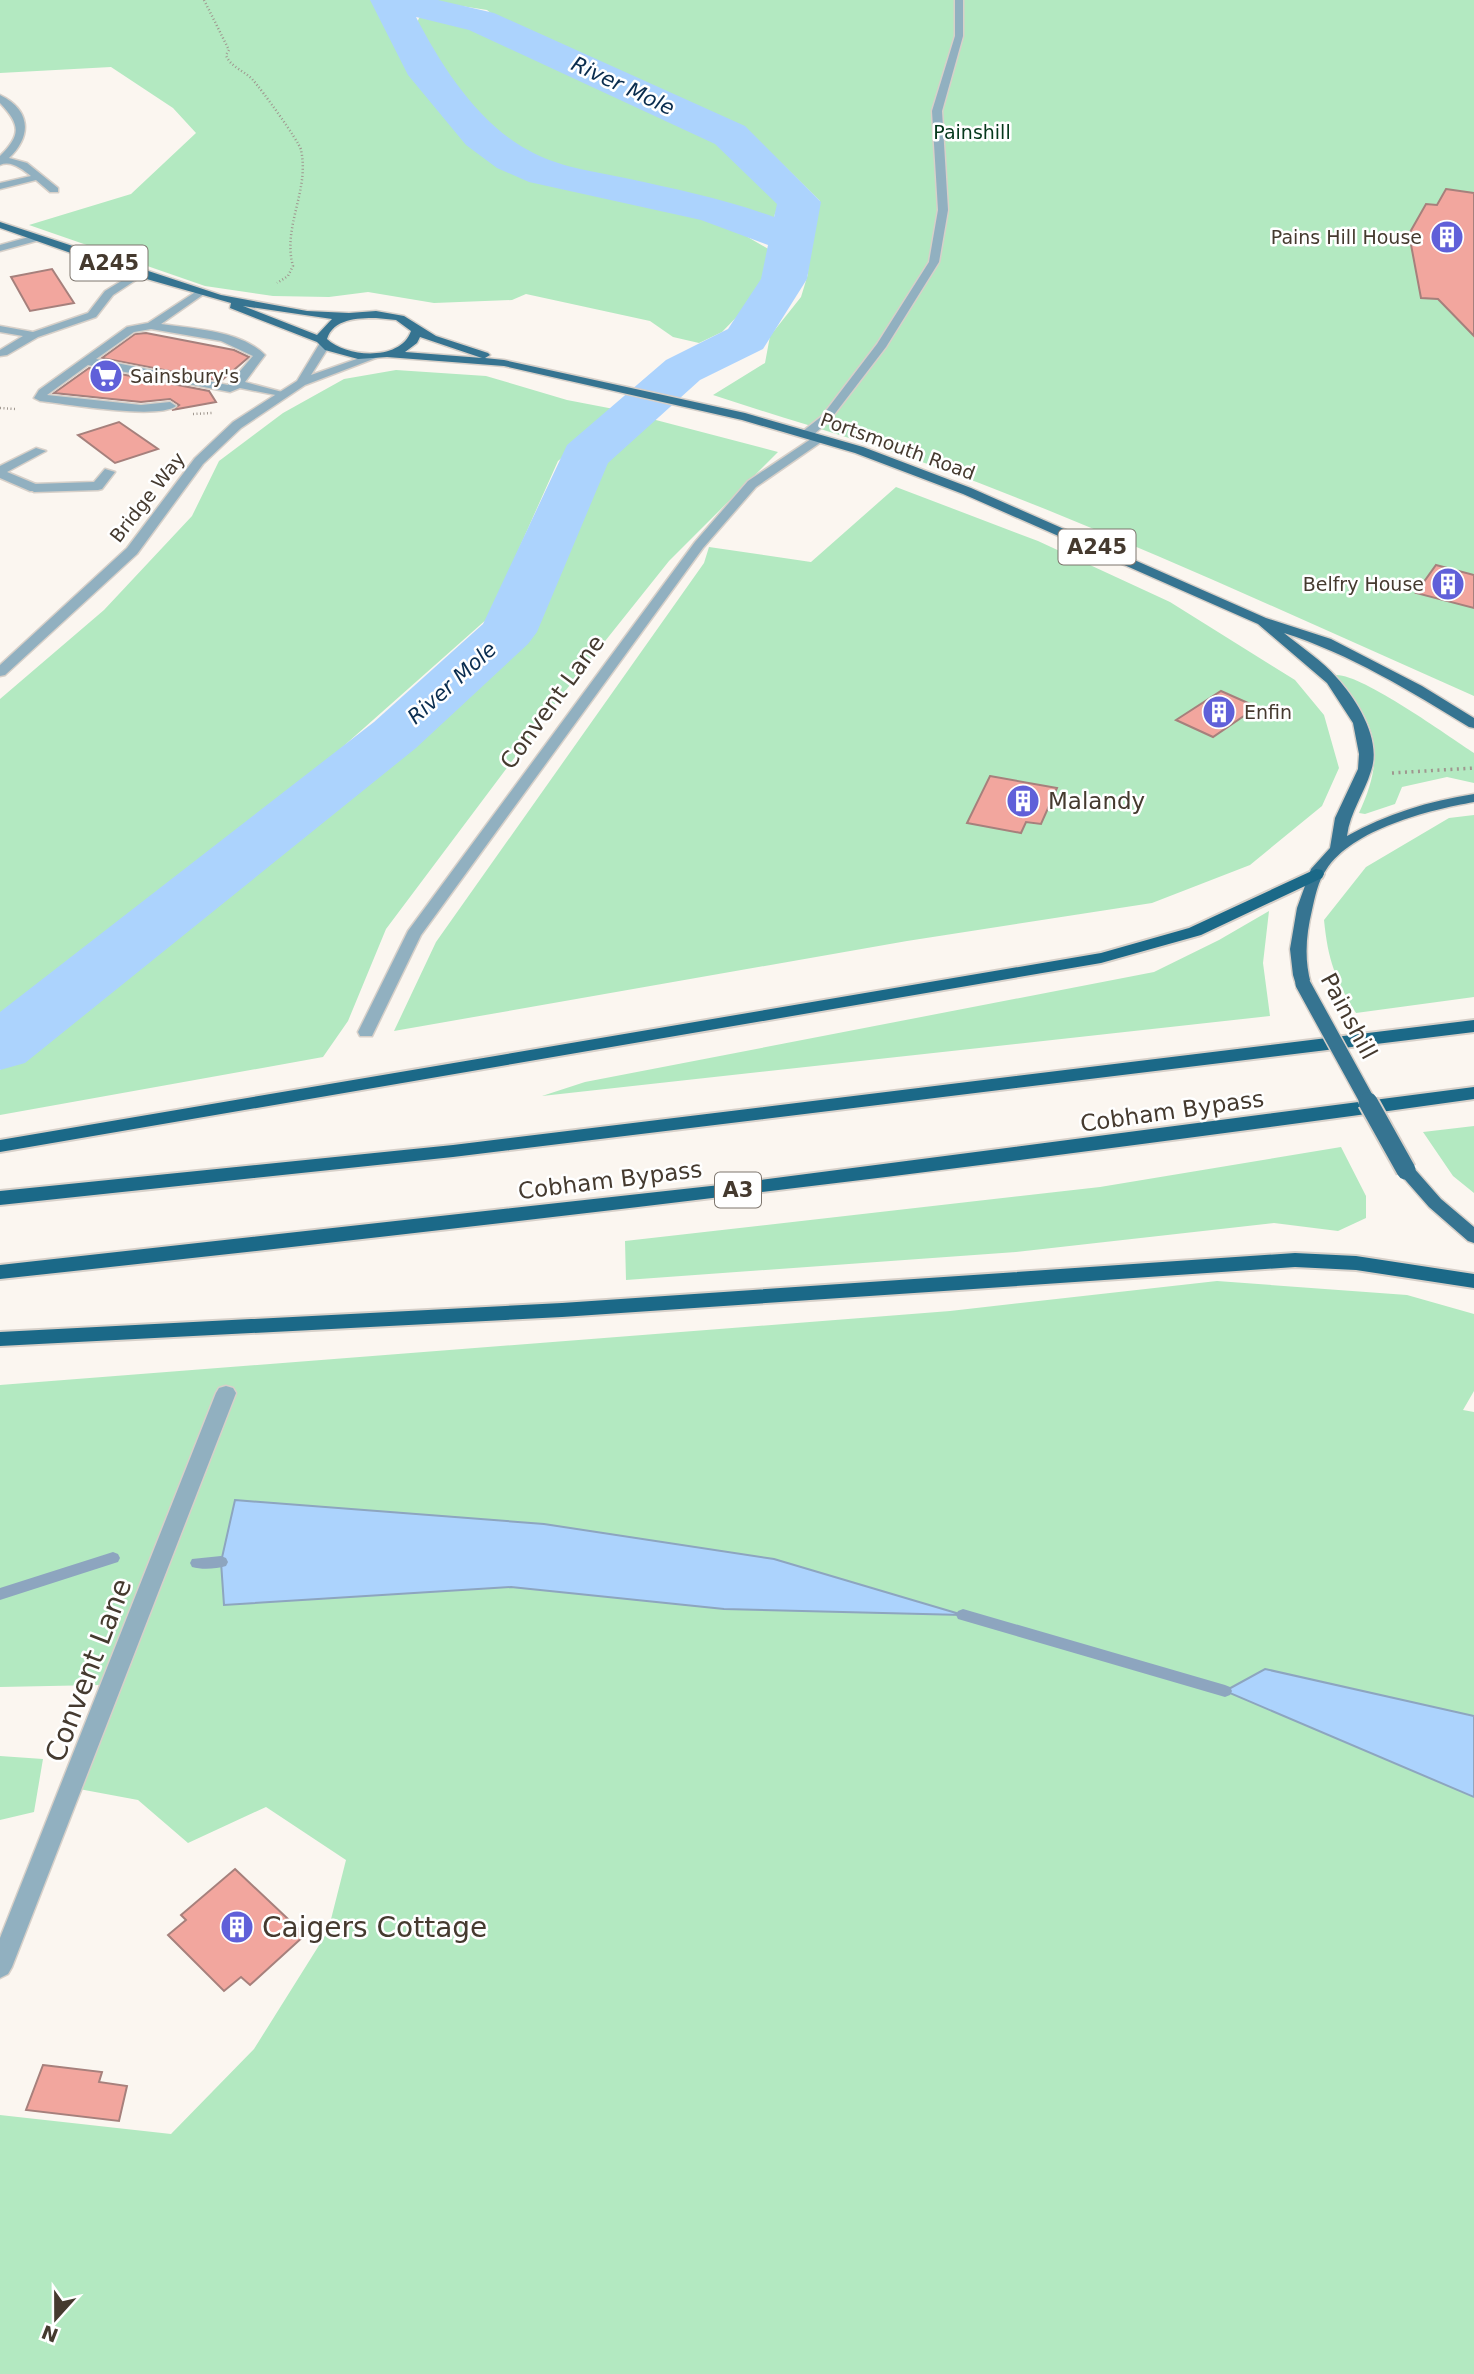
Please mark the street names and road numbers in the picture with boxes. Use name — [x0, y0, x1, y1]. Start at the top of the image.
road number: A245 — [70, 246, 148, 280]
street label: Portsmouth Road — [818, 408, 978, 484]
street label: Bridge Way — [105, 448, 189, 546]
road number: A245 — [1058, 530, 1136, 564]
street label: Convent Lane — [495, 630, 609, 774]
street label: Painshill — [1316, 969, 1382, 1063]
street label: Cobham Bypass — [1079, 1085, 1265, 1137]
street label: Cobham Bypass — [517, 1156, 703, 1204]
road number: A3 — [715, 1172, 761, 1208]
street label: Convent Lane — [38, 1574, 139, 1766]

